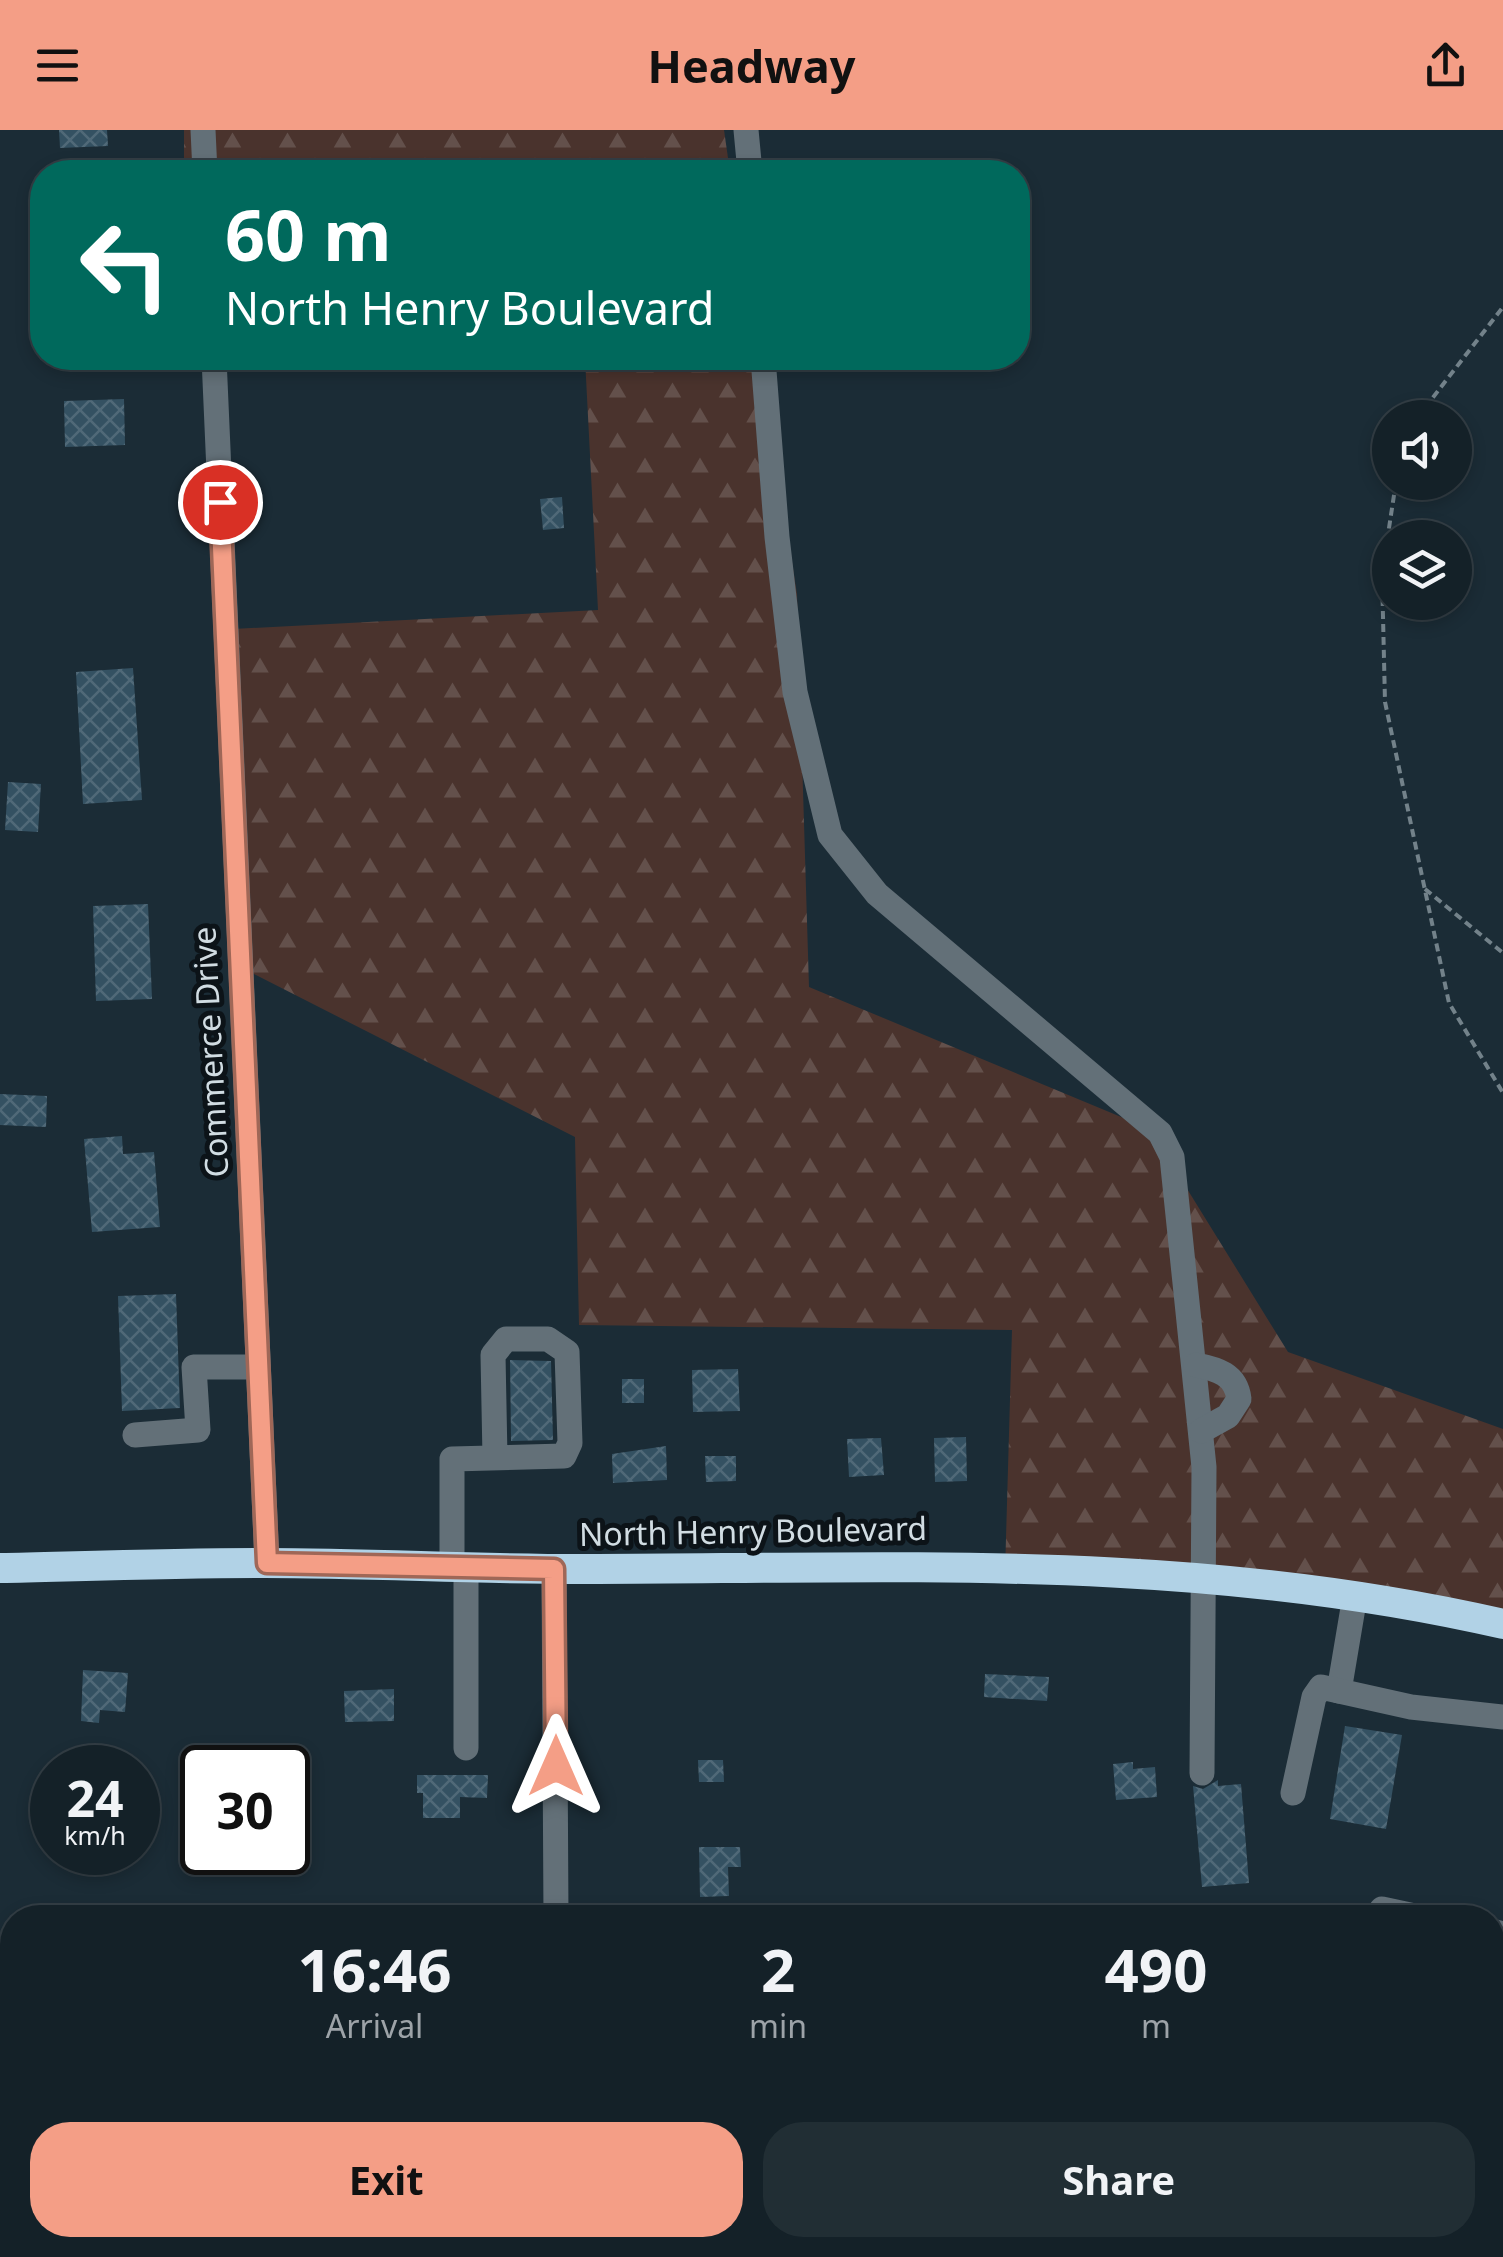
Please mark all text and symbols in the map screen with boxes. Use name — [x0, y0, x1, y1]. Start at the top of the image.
text: Headway — [648, 35, 855, 96]
icon: menu — [30, 38, 85, 93]
icon: share — [1418, 38, 1473, 93]
text: 60 m — [225, 186, 392, 282]
icon: left — [60, 200, 190, 330]
text: North Henry Boulevard — [225, 277, 714, 338]
map controls — [1372, 400, 1472, 620]
button: sound — [1372, 400, 1472, 500]
pin — [178, 460, 263, 545]
icon: arrive — [193, 475, 248, 530]
button: layers — [1372, 520, 1472, 620]
street label: Commerce Drive — [181, 926, 238, 1178]
street label: North Henry Boulevard — [579, 1506, 927, 1555]
position arrow — [504, 1714, 608, 1818]
speed limit sign: 30 — [180, 1745, 310, 1875]
text: 24 — [66, 1764, 124, 1832]
text: km/h — [64, 1818, 126, 1852]
text: 16:46 — [297, 1928, 452, 2010]
text: 2 — [761, 1928, 795, 2010]
text: 490 — [1105, 1928, 1208, 2010]
text: Arrival — [326, 2004, 423, 2047]
text: min — [749, 2004, 807, 2047]
text: m — [1141, 2004, 1171, 2047]
button: Exit — [30, 2122, 743, 2237]
button: Share — [763, 2122, 1475, 2237]

